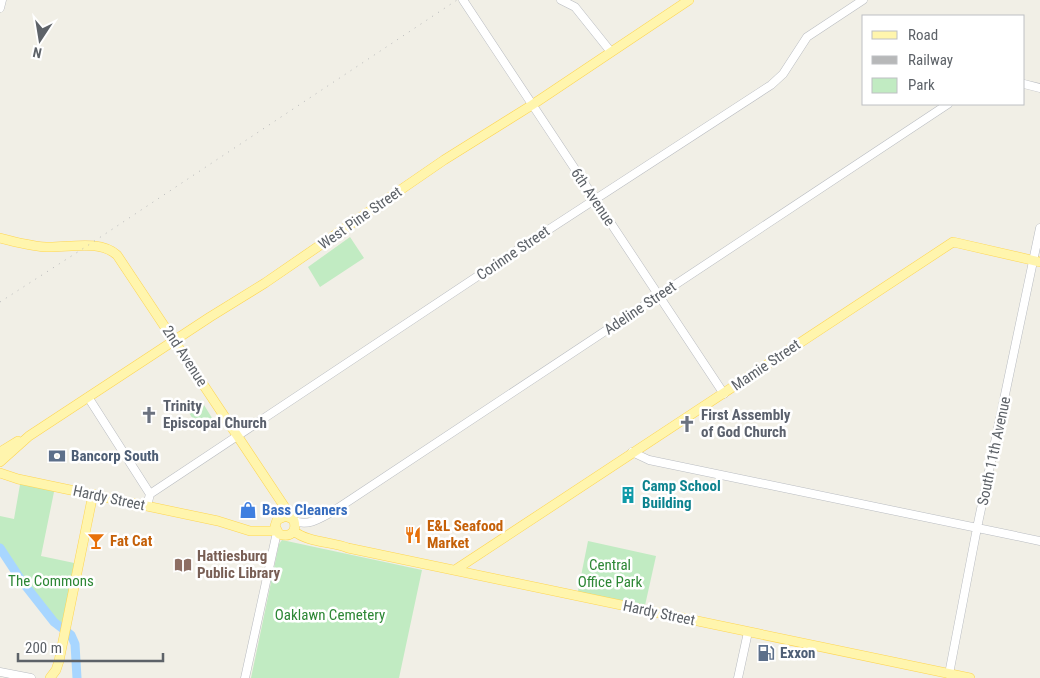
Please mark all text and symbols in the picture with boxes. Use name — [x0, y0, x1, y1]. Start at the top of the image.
north arrow — [15, 15, 65, 65]
legend — [862, 15, 1025, 105]
text: Road — [908, 26, 938, 44]
text: N — [31, 44, 43, 61]
text: Railway — [908, 51, 953, 69]
text: Park — [908, 76, 935, 94]
street label: 6th Avenue — [567, 165, 619, 229]
street label: West Pine Street — [315, 183, 405, 253]
street label: Corinne Street — [473, 222, 553, 284]
street label: Adeline Street — [601, 277, 679, 339]
street label: 2nd Avenue — [159, 322, 211, 390]
street label: Mamie Street — [728, 335, 804, 395]
street label: South 11th Avenue — [974, 395, 1014, 507]
place label: Trinity Episcopal Church — [163, 397, 267, 432]
church icon: Trinity Episcopal Church — [139, 405, 159, 425]
place label: First Assembly of God Church — [701, 406, 791, 441]
church icon: First Assembly of God Church — [677, 414, 697, 434]
bank icon: Bancorp South — [47, 446, 67, 466]
place label: Bancorp South — [71, 447, 159, 465]
place label: Camp School Building — [642, 477, 721, 512]
street label: Hardy Street — [71, 482, 147, 514]
building icon: Camp School Building — [618, 485, 638, 505]
shop icon: Bass Cleaners — [238, 500, 258, 520]
place label: Bass Cleaners — [262, 501, 348, 519]
place label: E&L Seafood Market — [427, 517, 503, 552]
restaurant icon: E&L Seafood Market — [403, 525, 423, 545]
bar icon: Fat Cat — [86, 531, 106, 551]
place label: Fat Cat — [110, 532, 153, 550]
place label: Hattiesburg Public Library — [197, 547, 281, 582]
library icon: Hattiesburg Public Library — [173, 555, 193, 575]
park label: Central Office Park — [578, 556, 642, 591]
park label: The Commons — [8, 572, 94, 590]
street label: Hardy Street — [621, 597, 697, 629]
park label: Oaklawn Cemetery — [275, 606, 385, 624]
scale bar — [18, 630, 162, 662]
text: 200 m — [25, 639, 62, 657]
fuel station icon: Exxon — [756, 643, 776, 663]
place label: Exxon — [780, 644, 815, 662]

